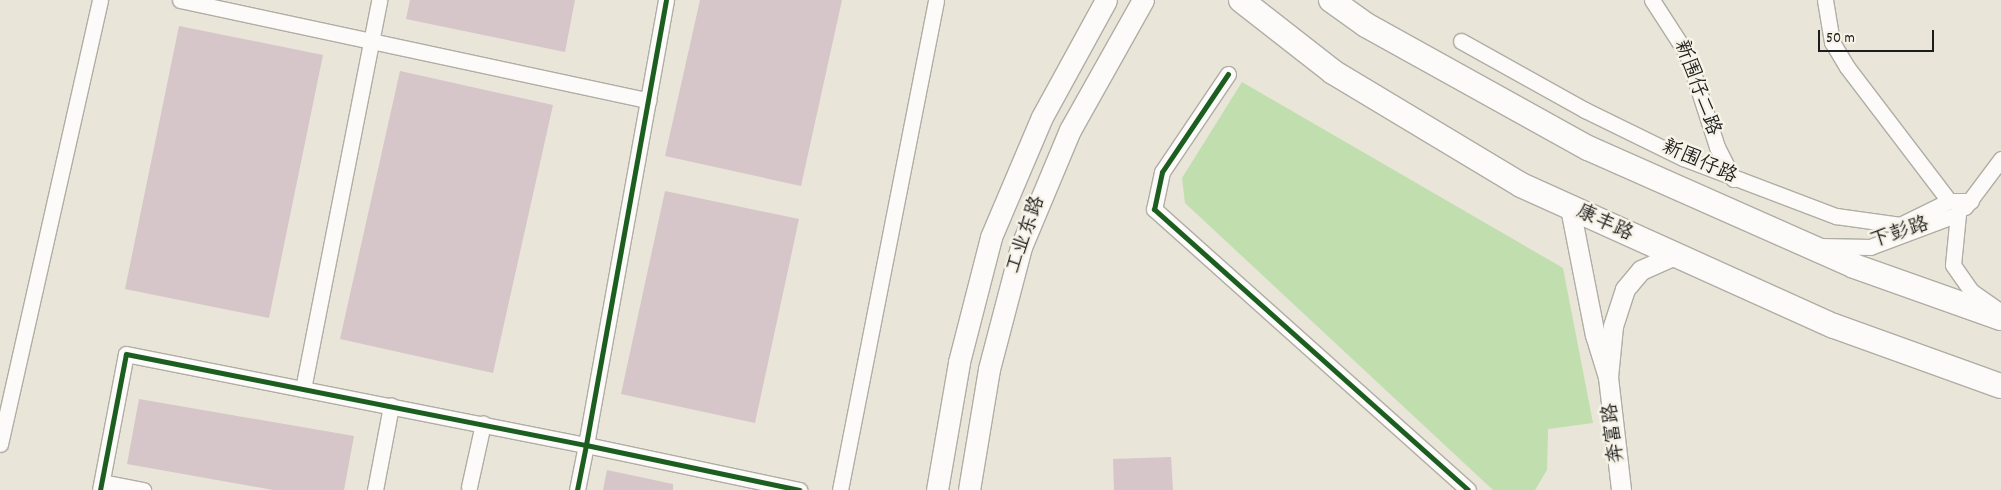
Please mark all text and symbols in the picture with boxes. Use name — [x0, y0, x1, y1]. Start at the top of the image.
scale bar — [1821, 20, 1937, 52]
text: 50 m — [1826, 28, 1855, 50]
street label: 新围仔二路 — [1668, 37, 1724, 139]
street label: 新围仔路 — [1658, 136, 1740, 190]
street label: 工业东路 — [1003, 193, 1051, 277]
street label: 康丰路 — [1572, 200, 1636, 248]
street label: 下彭路 — [1868, 213, 1932, 255]
street label: 奔富路 — [1599, 402, 1631, 464]

